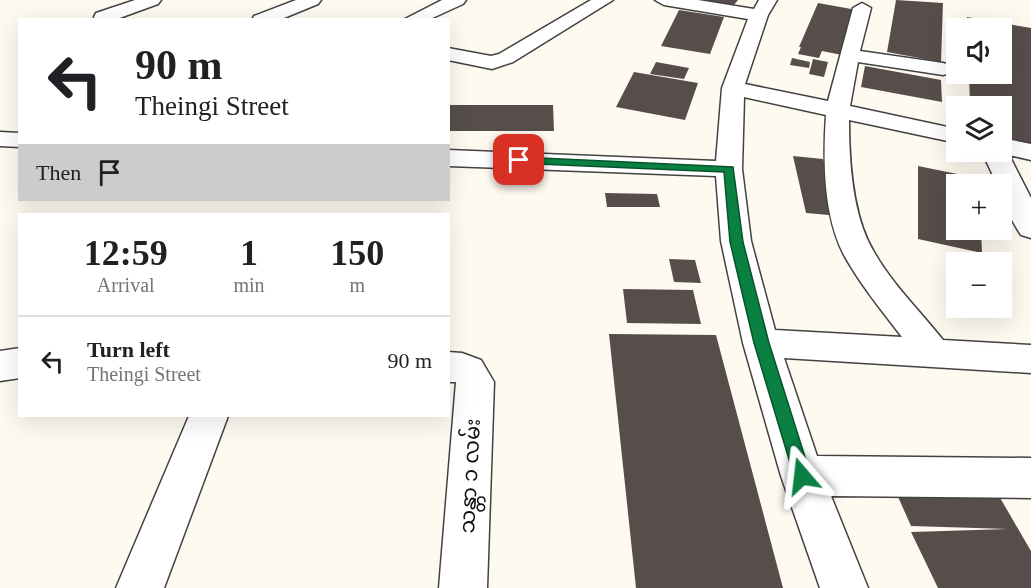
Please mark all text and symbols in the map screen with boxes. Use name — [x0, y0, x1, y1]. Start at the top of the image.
map controls — [946, 18, 1012, 318]
button: sound — [946, 18, 1012, 84]
icon: left — [36, 42, 114, 120]
text: 90 m — [135, 42, 223, 88]
text: Theingi Street — [135, 91, 289, 121]
button: layers — [946, 96, 1012, 162]
pin — [493, 134, 544, 185]
icon: arrive — [502, 143, 535, 176]
icon: arrive — [93, 156, 126, 189]
text: Then — [36, 160, 81, 185]
button: + — [946, 174, 1012, 240]
text: 12:59 — [84, 233, 168, 273]
text: 1 — [240, 233, 258, 273]
text: 150 — [330, 233, 384, 273]
button: − — [946, 252, 1012, 318]
text: Arrival — [97, 274, 155, 296]
text: min — [233, 274, 265, 296]
text: m — [350, 274, 365, 296]
text: Turn left — [87, 337, 170, 362]
icon: left — [36, 345, 69, 378]
text: 90 m — [387, 348, 432, 373]
text: Theingi Street — [87, 363, 201, 385]
street label: သန္တာ ၁ လမ်း — [451, 418, 490, 534]
position arrow — [770, 444, 834, 508]

